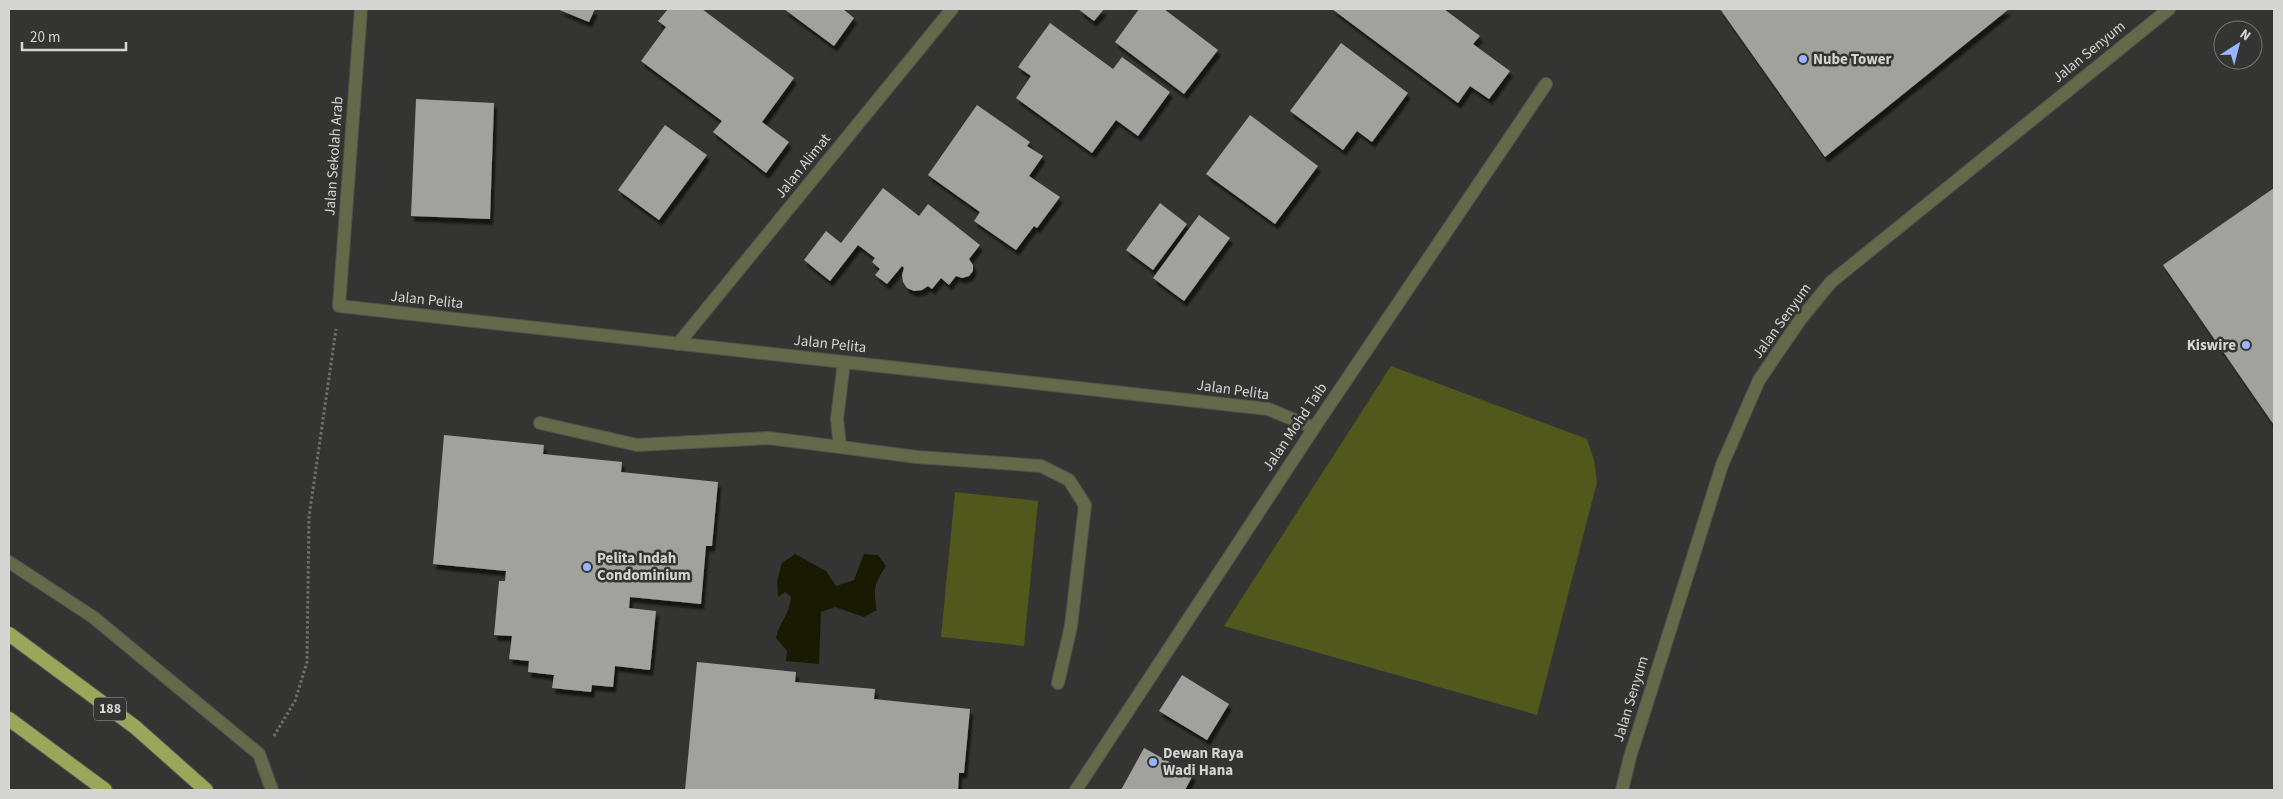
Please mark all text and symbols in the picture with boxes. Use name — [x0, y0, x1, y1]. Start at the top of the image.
street label: Jalan Senyum — [2048, 16, 2130, 88]
scale bar — [22, 20, 126, 52]
north arrow — [2213, 20, 2263, 70]
text: N — [2235, 24, 2255, 46]
text: 20 m — [30, 27, 60, 48]
place label: Nube Tower — [1813, 49, 1892, 70]
marker: Nube Tower — [1797, 53, 1809, 65]
street label: Jalan Sekolah Arab — [319, 96, 349, 216]
street label: Jalan Alimat — [770, 129, 836, 203]
street label: Jalan Senyum — [1747, 279, 1817, 363]
street label: Jalan Pelita — [390, 286, 464, 314]
street label: Jalan Pelita — [793, 330, 867, 358]
place label: Kiswire — [2187, 335, 2236, 356]
marker: Kiswire — [2240, 339, 2252, 351]
street label: Jalan Pelita — [1196, 375, 1270, 405]
street label: Jalan Mohd Taib — [1258, 379, 1332, 475]
place label: Pelita Indah Condominium — [597, 548, 691, 586]
marker: Pelita Indah Condominium — [581, 561, 593, 573]
street label: Jalan Senyum — [1608, 654, 1654, 744]
road number: 188 — [94, 698, 126, 721]
place label: Dewan Raya Wadi Hana — [1163, 743, 1244, 781]
marker: Dewan Raya Wadi Hana — [1147, 756, 1159, 768]

